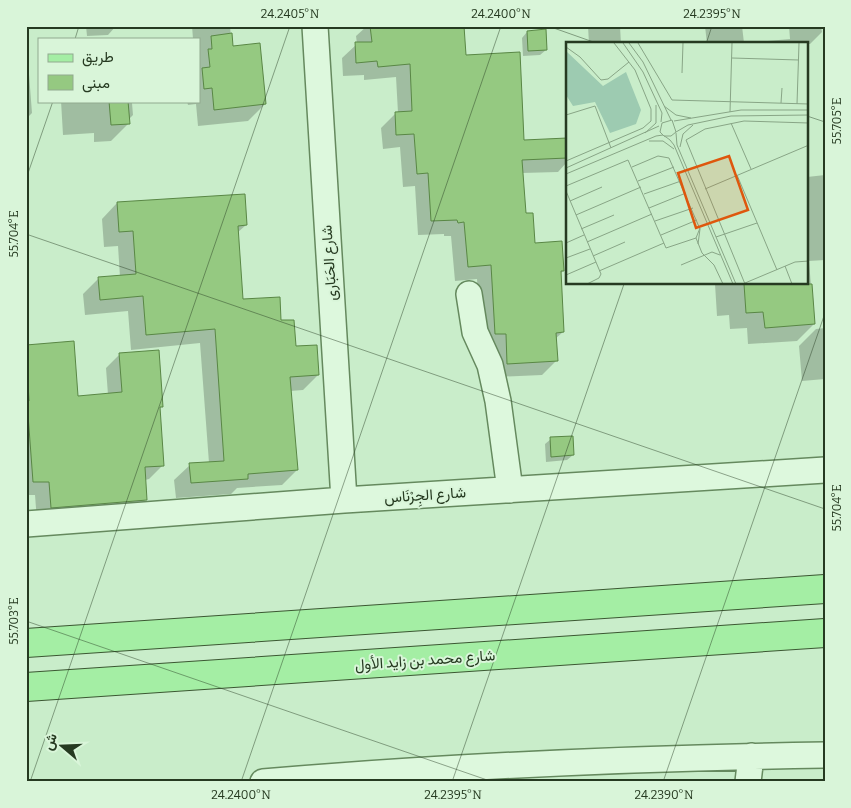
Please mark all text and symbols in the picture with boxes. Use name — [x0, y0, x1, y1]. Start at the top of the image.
text: 24.2405°N — [261, 7, 320, 21]
text: 24.2400°N — [471, 7, 531, 21]
text: 24.2395°N — [683, 7, 741, 21]
legend — [38, 38, 200, 102]
inset map — [566, 42, 808, 285]
text: طريق — [82, 48, 114, 67]
text: مبنى — [82, 74, 110, 93]
text: 55.705°E — [830, 98, 844, 144]
text: 55.704°E — [7, 210, 21, 258]
street label: شارع الحَبَارى — [317, 224, 343, 302]
street label: شارع الجِرْنَاس — [384, 483, 467, 509]
text: 55.704°E — [830, 484, 844, 532]
text: 55.703°E — [7, 597, 21, 645]
street label: شارع محمد بن زايد الأول — [354, 646, 496, 676]
north arrow — [38, 720, 88, 770]
text: ش — [39, 731, 61, 753]
text: 24.2400°N — [211, 788, 271, 802]
text: 24.2395°N — [424, 788, 482, 802]
text: 24.2390°N — [635, 788, 694, 802]

